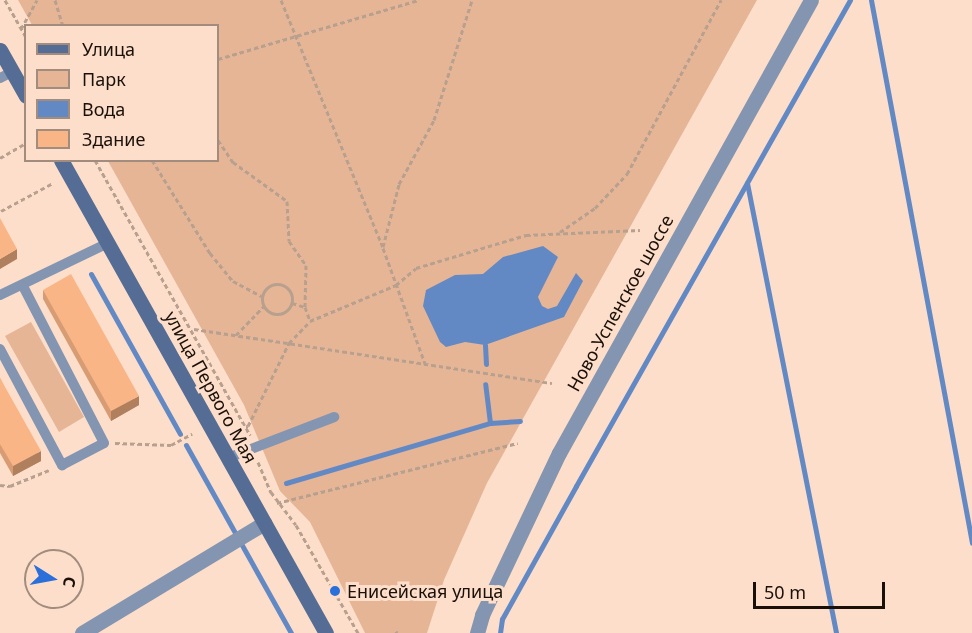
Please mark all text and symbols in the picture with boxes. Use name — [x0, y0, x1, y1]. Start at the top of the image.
legend — [24, 24, 219, 162]
text: Улица — [82, 37, 135, 61]
text: Парк — [82, 67, 126, 91]
text: Вода — [82, 97, 125, 121]
text: Здание — [82, 127, 145, 151]
street label: Ново-Успенское шоссе — [562, 211, 678, 395]
street label: улица Первого Мая — [160, 307, 262, 467]
north arrow — [24, 549, 84, 609]
scale bar — [756, 570, 888, 608]
text: С — [58, 575, 81, 589]
place label: Енисейская улица — [347, 580, 503, 602]
text: 50 m — [764, 580, 806, 604]
marker: Енисейская улица — [328, 584, 342, 598]

